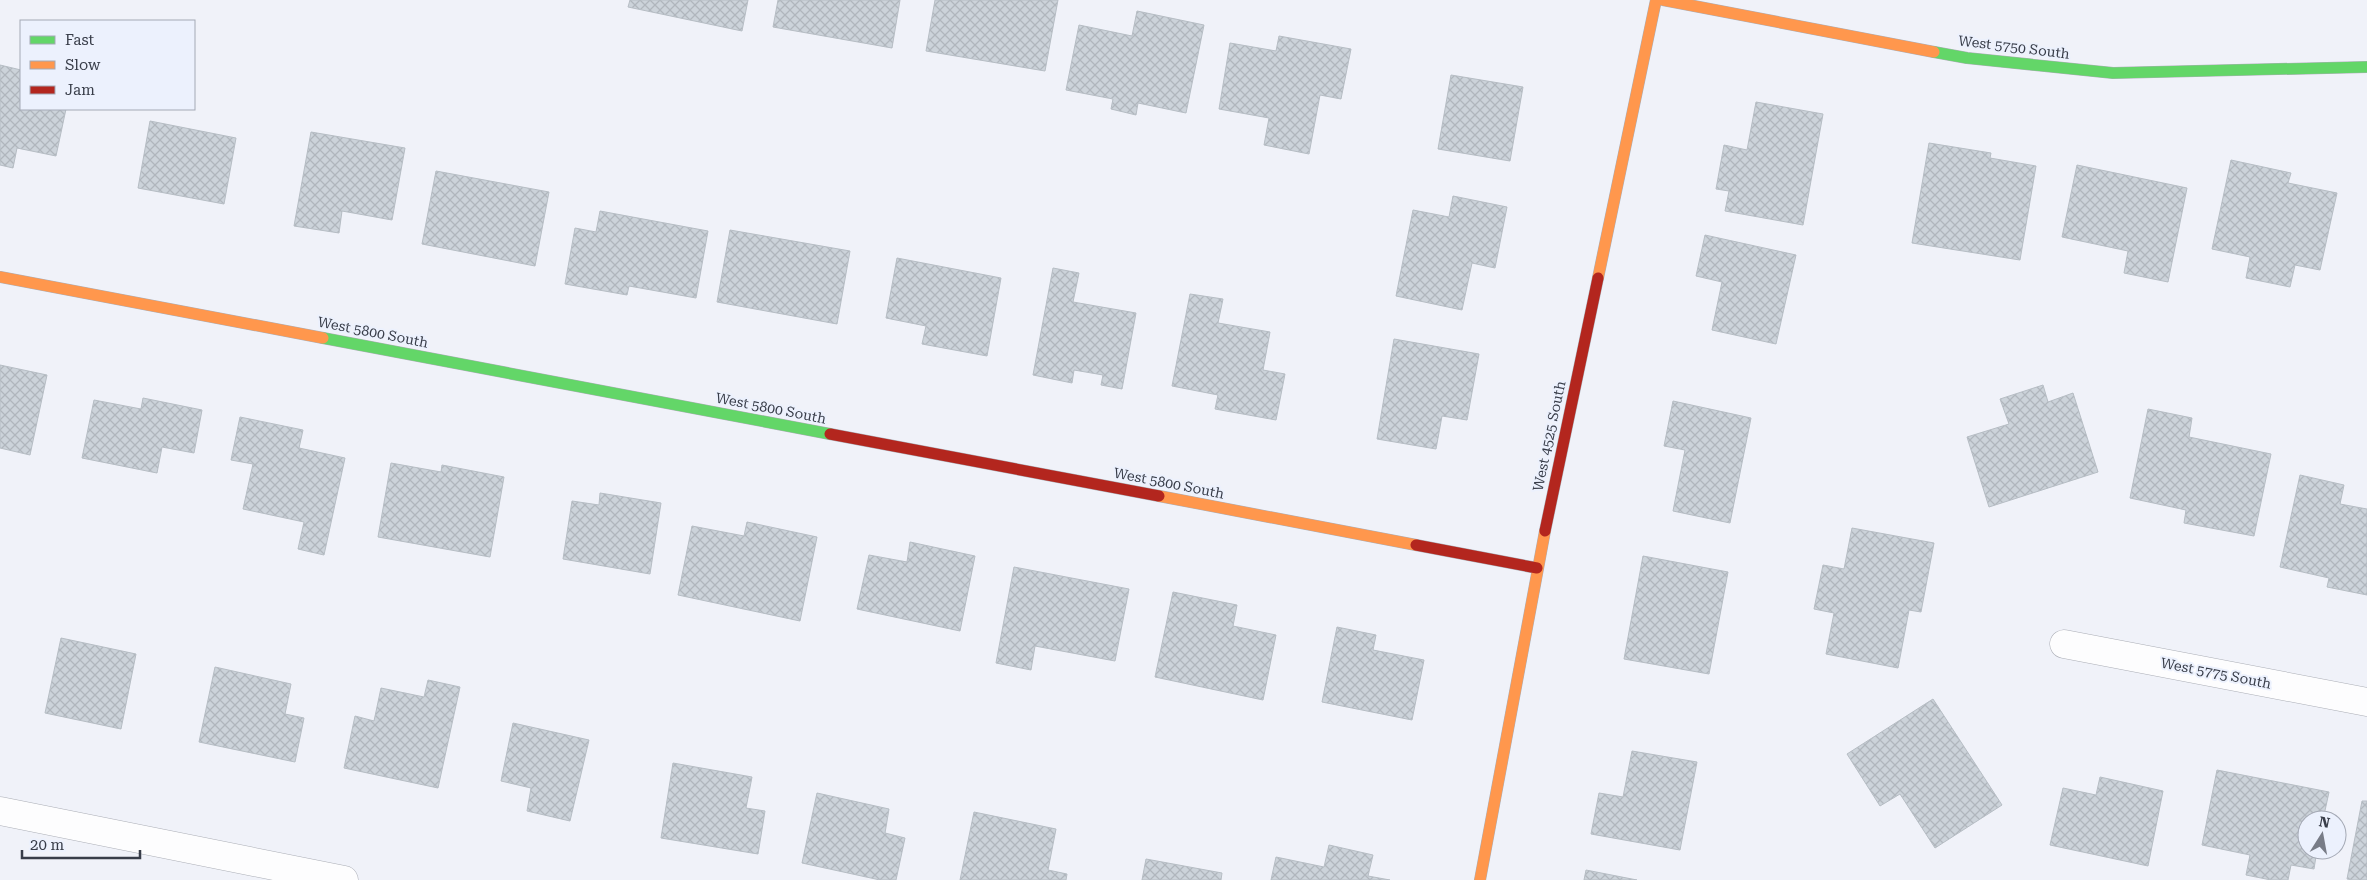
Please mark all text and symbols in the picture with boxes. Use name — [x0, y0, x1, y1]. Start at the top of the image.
legend — [20, 20, 195, 110]
text: Fast — [65, 31, 95, 49]
street label: West 5750 South — [1957, 32, 2071, 62]
text: Slow — [65, 56, 101, 74]
text: Jam — [65, 81, 95, 99]
street label: West 5800 South — [316, 313, 430, 351]
street label: West 4525 South — [1530, 379, 1568, 493]
street label: West 5800 South — [714, 389, 828, 427]
street label: West 5800 South — [1112, 464, 1226, 502]
street label: West 5775 South — [2159, 654, 2273, 692]
north arrow — [2297, 810, 2347, 860]
text: N — [2318, 813, 2332, 831]
scale bar — [22, 828, 140, 860]
text: 20 m — [30, 836, 65, 854]

